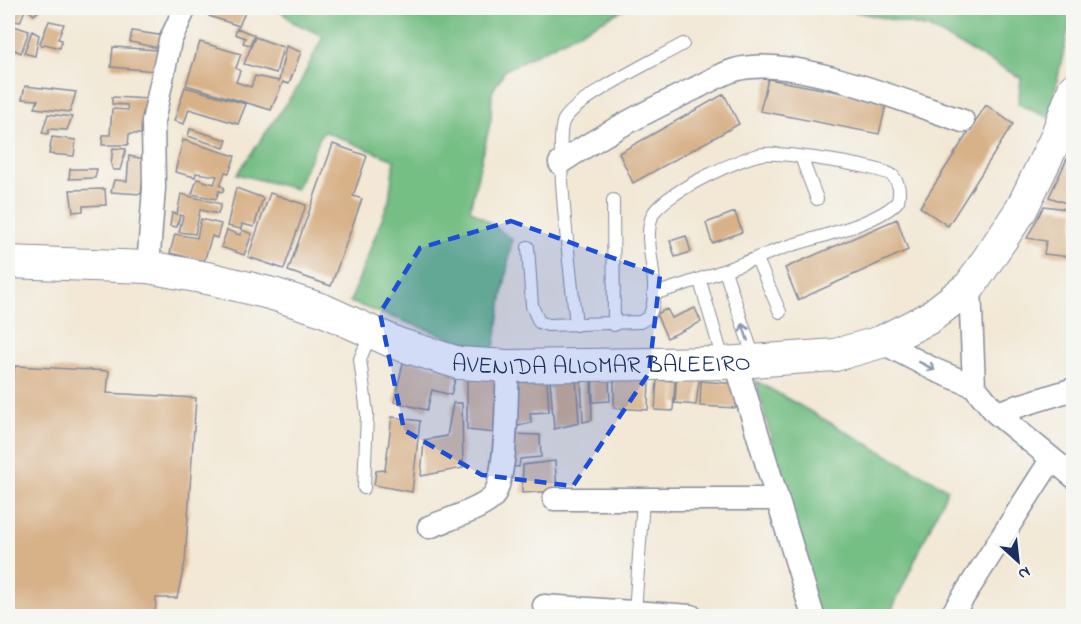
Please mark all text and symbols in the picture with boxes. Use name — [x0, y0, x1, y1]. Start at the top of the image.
one-way arrow — [739, 323, 750, 342]
street label: AVENIDA ALIOMAR BALEEIRO — [451, 346, 752, 386]
one-way arrow — [918, 360, 935, 372]
north arrow — [988, 531, 1048, 591]
text: N — [1013, 559, 1034, 586]

